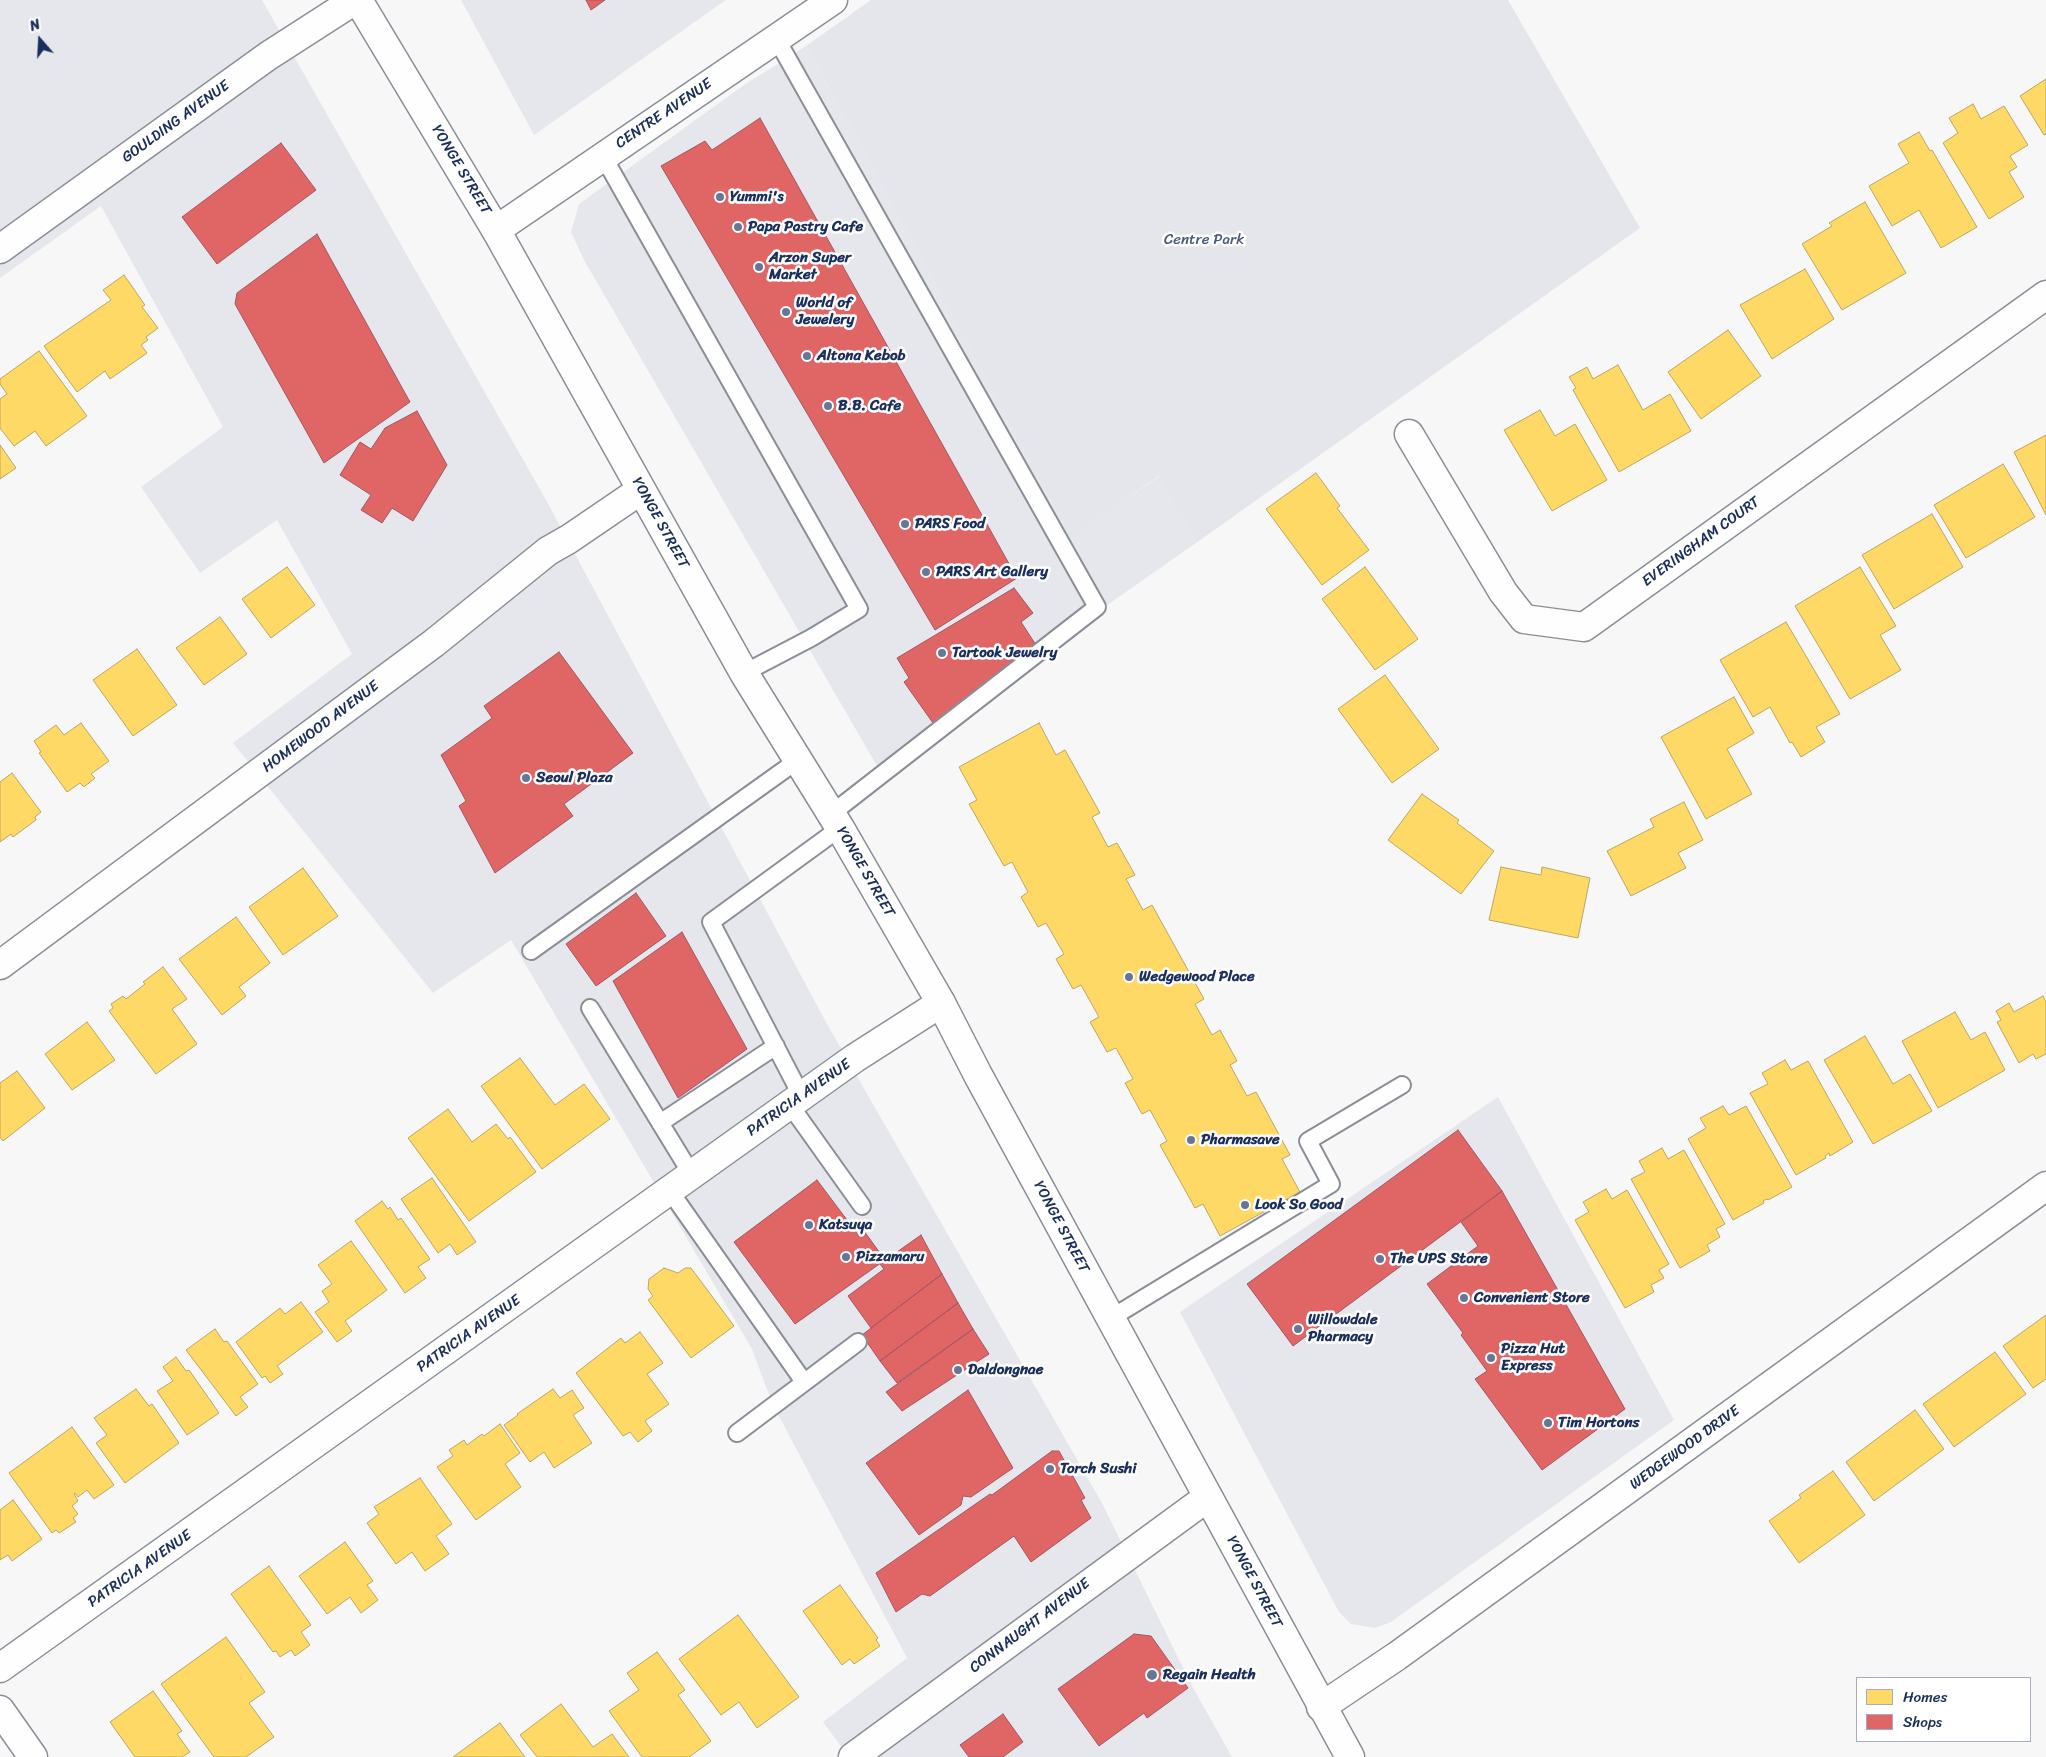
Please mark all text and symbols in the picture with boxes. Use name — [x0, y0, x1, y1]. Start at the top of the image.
text: N — [26, 12, 44, 39]
north arrow — [15, 15, 65, 65]
street label: CENTRE AVENUE — [612, 75, 716, 153]
street label: GOULDING AVENUE — [119, 77, 233, 167]
street label: YONGE STREET — [427, 122, 495, 218]
place label: Yummi's — [730, 188, 784, 206]
marker: Yummi's — [714, 191, 726, 203]
place label: Papa Pastry Cafe — [748, 218, 863, 236]
marker: Papa Pastry Cafe — [732, 221, 744, 233]
park label: Centre Park — [1164, 231, 1244, 249]
place label: Arzon Super Market — [769, 249, 851, 284]
marker: Arzon Super Market — [753, 261, 765, 273]
place label: World of Jewelery — [796, 294, 854, 329]
marker: World of Jewelery — [780, 306, 792, 318]
place label: Altona Kebob — [817, 347, 906, 365]
marker: Altona Kebob — [801, 350, 813, 362]
place label: B.B. Cafe — [838, 397, 901, 415]
marker: B.B. Cafe — [822, 400, 834, 412]
street label: YONGE STREET — [628, 474, 692, 572]
street label: EVERINGHAM COURT — [1639, 493, 1763, 591]
place label: PARS Food — [915, 515, 985, 533]
marker: PARS Food — [899, 518, 911, 530]
place label: PARS Art Gallery — [936, 563, 1048, 581]
marker: PARS Art Gallery — [920, 566, 932, 578]
place label: Tartook Jewelry — [952, 644, 1057, 662]
marker: Tartook Jewelry — [936, 647, 948, 659]
street label: HOMEWOOD AVENUE — [259, 677, 383, 777]
place label: Seoul Plaza — [536, 769, 613, 787]
marker: Seoul Plaza — [520, 772, 532, 784]
street label: YONGE STREET — [832, 824, 898, 920]
place label: Wedgewood Place — [1139, 968, 1255, 986]
marker: Wedgewood Place — [1123, 971, 1135, 983]
street label: PATRICIA AVENUE — [744, 1056, 854, 1140]
place label: Pharmasave — [1201, 1131, 1280, 1149]
marker: Pharmasave — [1185, 1134, 1197, 1146]
street label: YONGE STREET — [1029, 1178, 1093, 1276]
place label: Look So Good — [1255, 1196, 1342, 1214]
marker: Look So Good — [1239, 1199, 1251, 1211]
place label: Katsuya — [819, 1216, 872, 1234]
marker: Katsuya — [803, 1219, 815, 1231]
place label: Pizzamaru — [856, 1248, 924, 1266]
place label: The UPS Store — [1390, 1250, 1488, 1268]
marker: Pizzamaru — [840, 1251, 852, 1263]
marker: The UPS Store — [1374, 1253, 1386, 1265]
place label: Convenient Store — [1474, 1289, 1590, 1307]
street label: PATRICIA AVENUE — [414, 1292, 524, 1376]
marker: Convenient Store — [1458, 1292, 1470, 1304]
place label: Willowdale Pharmacy — [1308, 1311, 1378, 1346]
marker: Willowdale Pharmacy — [1292, 1323, 1304, 1335]
place label: Pizza Hut Express — [1501, 1340, 1565, 1375]
marker: Pizza Hut Express — [1485, 1352, 1497, 1364]
place label: Daldongnae — [968, 1361, 1043, 1379]
marker: Daldongnae — [952, 1364, 964, 1376]
street label: WEDGEWOOD DRIVE — [1626, 1402, 1744, 1494]
place label: Tim Hortons — [1558, 1414, 1640, 1432]
marker: Tim Hortons — [1542, 1417, 1554, 1429]
place label: Torch Sushi — [1060, 1460, 1136, 1478]
marker: Torch Sushi — [1044, 1463, 1056, 1475]
street label: PATRICIA AVENUE — [85, 1527, 195, 1611]
street label: YONGE STREET — [1222, 1533, 1286, 1631]
street label: CONNAUGHT AVENUE — [966, 1575, 1094, 1677]
place label: Regain Health — [1163, 1666, 1256, 1684]
marker: Regain Health — [1145, 1668, 1159, 1682]
legend — [1856, 1677, 2031, 1742]
text: Homes — [1903, 1684, 1947, 1710]
text: Shops — [1903, 1709, 1942, 1735]

